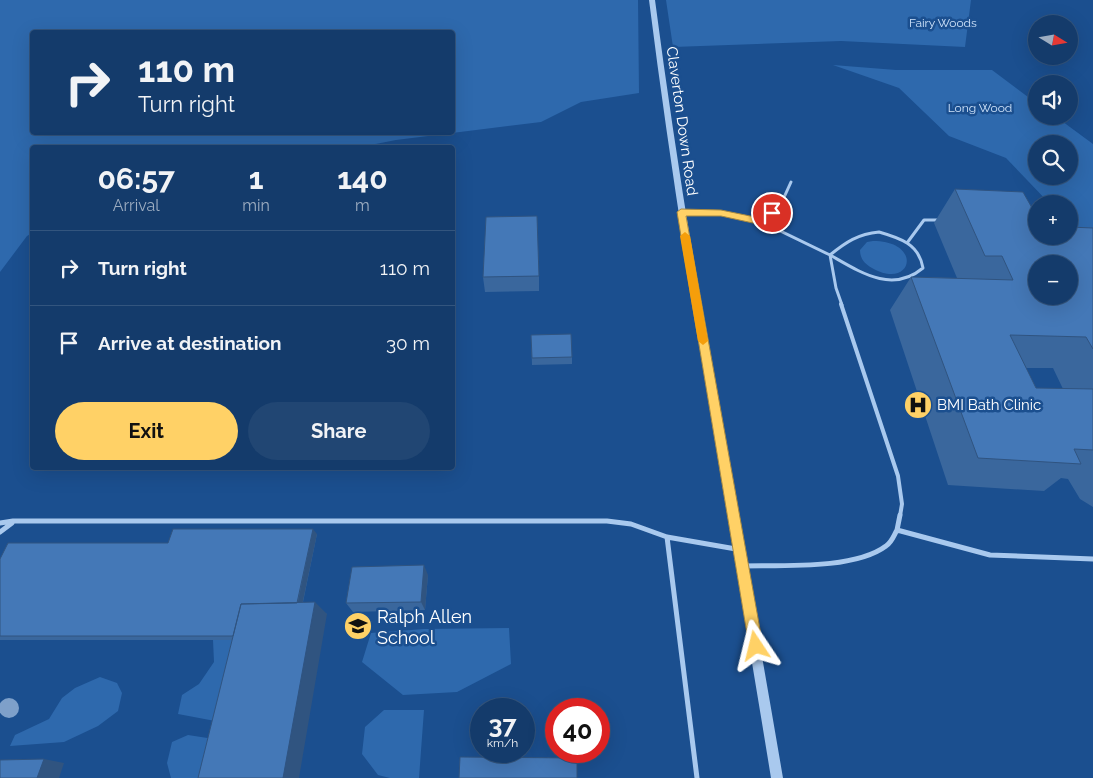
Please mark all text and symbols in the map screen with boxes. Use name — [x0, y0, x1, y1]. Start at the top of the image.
north arrow — [1028, 15, 1078, 65]
map controls — [1028, 15, 1078, 305]
park label: Fairy Woods — [909, 16, 977, 30]
street label: Claverton Down Road — [663, 45, 701, 197]
text: 110 m — [138, 49, 235, 90]
icon: right — [55, 50, 120, 115]
button: sound — [1028, 75, 1078, 125]
text: Turn right — [138, 91, 235, 117]
park label: Long Wood — [948, 101, 1012, 115]
button: search — [1028, 135, 1078, 185]
text: 06:57 — [97, 161, 175, 196]
text: 1 — [249, 161, 263, 196]
text: 140 — [337, 161, 388, 196]
pin — [751, 192, 793, 234]
button: + — [1028, 195, 1078, 245]
text: Arrival — [113, 196, 160, 215]
text: min — [242, 196, 270, 215]
text: m — [355, 196, 370, 215]
icon: arrive — [758, 199, 786, 227]
icon: right — [55, 254, 83, 282]
button: − — [1028, 255, 1078, 305]
text: Turn right — [98, 257, 187, 279]
text: 110 m — [380, 257, 430, 279]
icon: arrive — [55, 329, 83, 357]
text: Arrive at destination — [98, 332, 282, 354]
text: 30 m — [386, 332, 430, 354]
hospital icon: BMI Bath Clinic — [903, 390, 933, 420]
place label: BMI Bath Clinic — [937, 396, 1041, 414]
button: Exit — [55, 402, 238, 460]
button: Share — [248, 402, 430, 460]
place label: Ralph Allen School — [377, 606, 472, 648]
school or university icon: Ralph Allen School — [343, 611, 373, 641]
position arrow — [729, 619, 781, 671]
speed limit sign: 40 — [545, 698, 610, 763]
text: 37 — [489, 709, 516, 739]
text: km/h — [487, 736, 518, 750]

